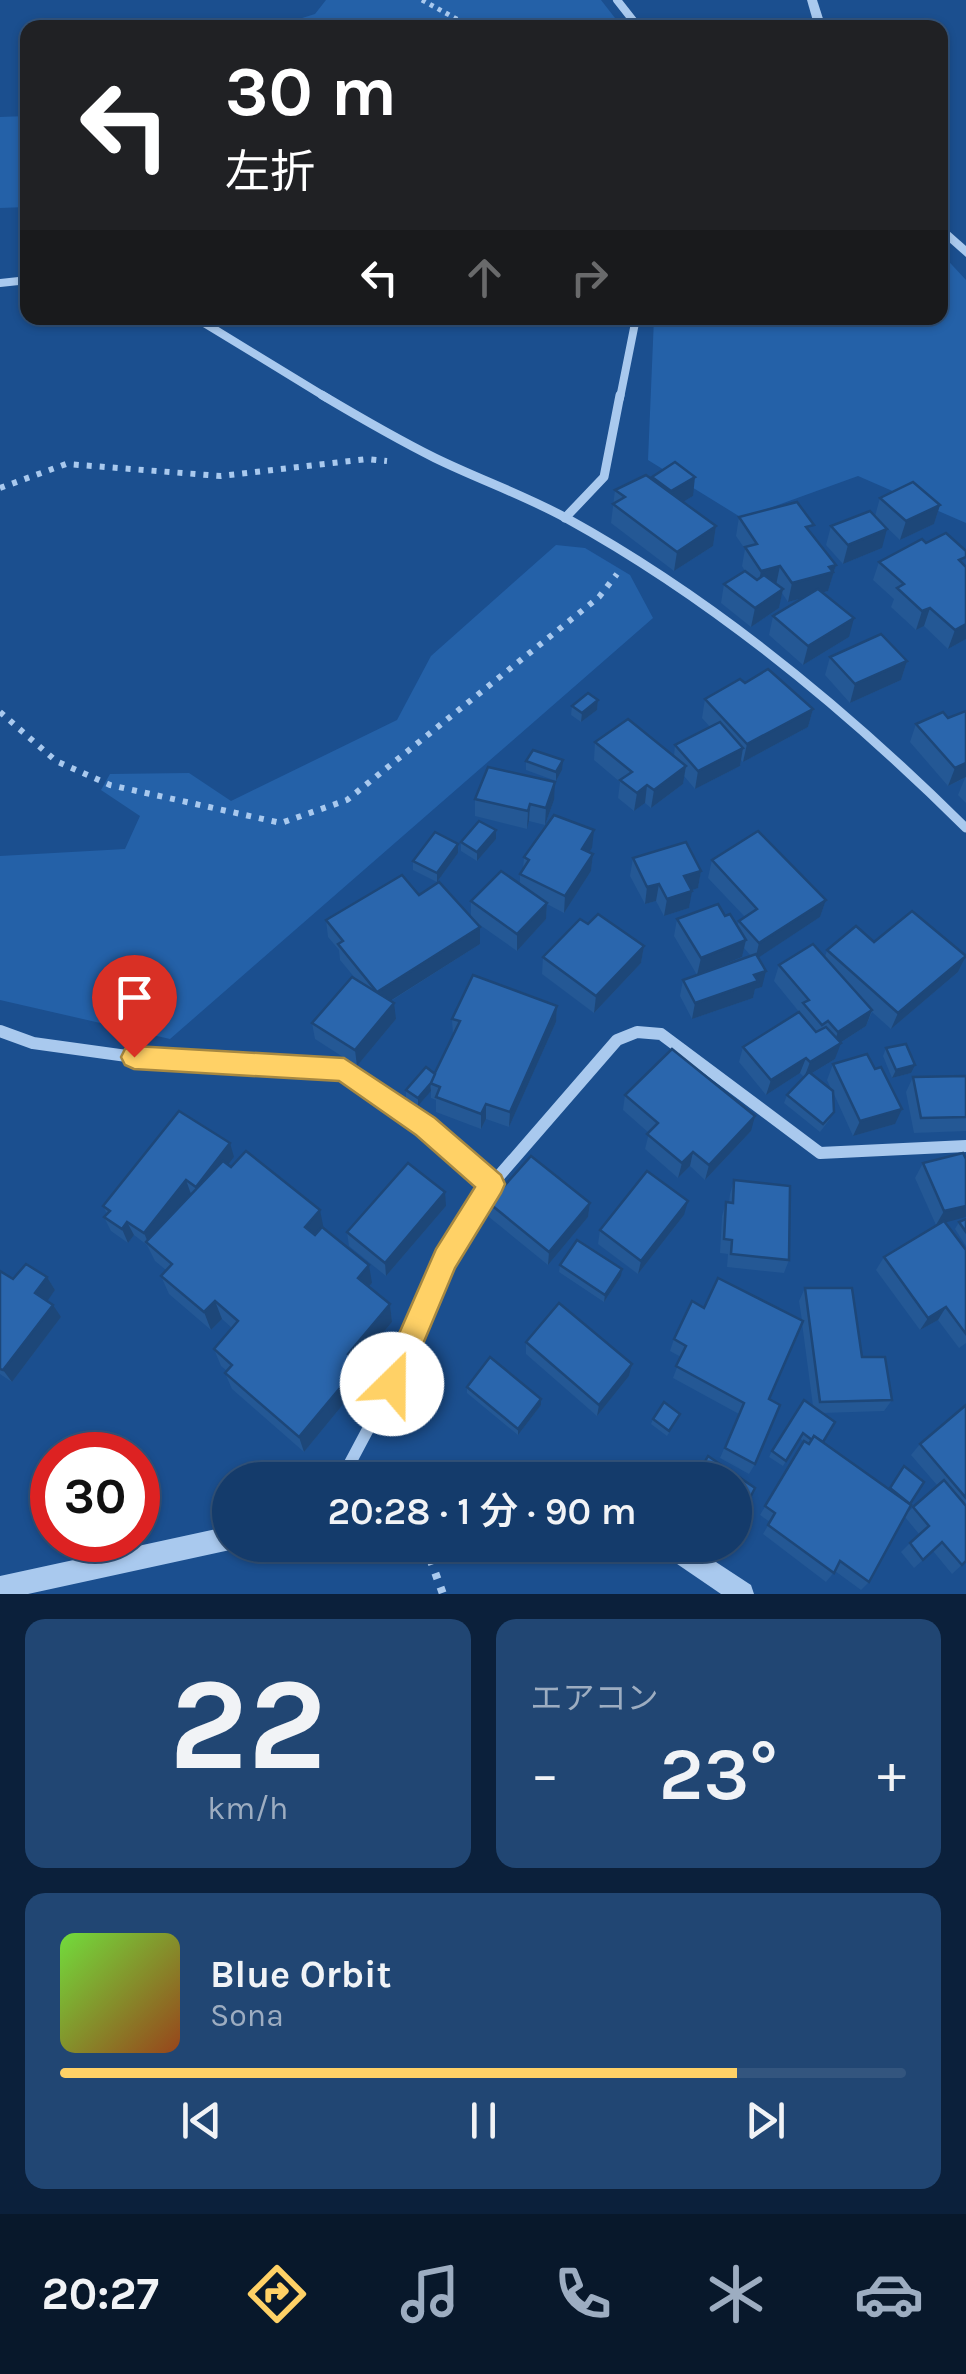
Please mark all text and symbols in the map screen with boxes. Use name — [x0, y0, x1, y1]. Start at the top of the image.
text: 30 m — [225, 51, 397, 133]
icon: left — [60, 60, 190, 190]
text: 左折 — [225, 146, 315, 198]
icon: left — [352, 250, 407, 305]
icon: ahead — [457, 250, 512, 305]
icon: right — [562, 250, 617, 305]
pin — [92, 955, 177, 1058]
icon: arrive — [107, 970, 162, 1025]
position arrow — [340, 1332, 444, 1436]
speed limit sign: 30 — [30, 1432, 160, 1562]
text: 20:28 · 1 分 · 90 m — [327, 1489, 637, 1534]
text: 22 — [169, 1649, 326, 1801]
text: エアコン — [531, 1680, 659, 1717]
text: 23° — [659, 1730, 778, 1818]
text: − — [531, 1742, 559, 1806]
text: + — [877, 1742, 906, 1806]
text: km/h — [207, 1790, 288, 1827]
text: Blue Orbit — [210, 1952, 391, 1997]
text: Sona — [210, 1997, 284, 2034]
icon: previous — [174, 2093, 229, 2148]
icon: pause — [456, 2093, 511, 2148]
icon: next — [738, 2093, 793, 2148]
icon: directions — [242, 2259, 312, 2329]
icon: music — [395, 2259, 465, 2329]
icon: phone — [548, 2259, 618, 2329]
icon: climate — [701, 2259, 771, 2329]
icon: car — [854, 2259, 924, 2329]
text: 20:27 — [42, 2268, 159, 2320]

